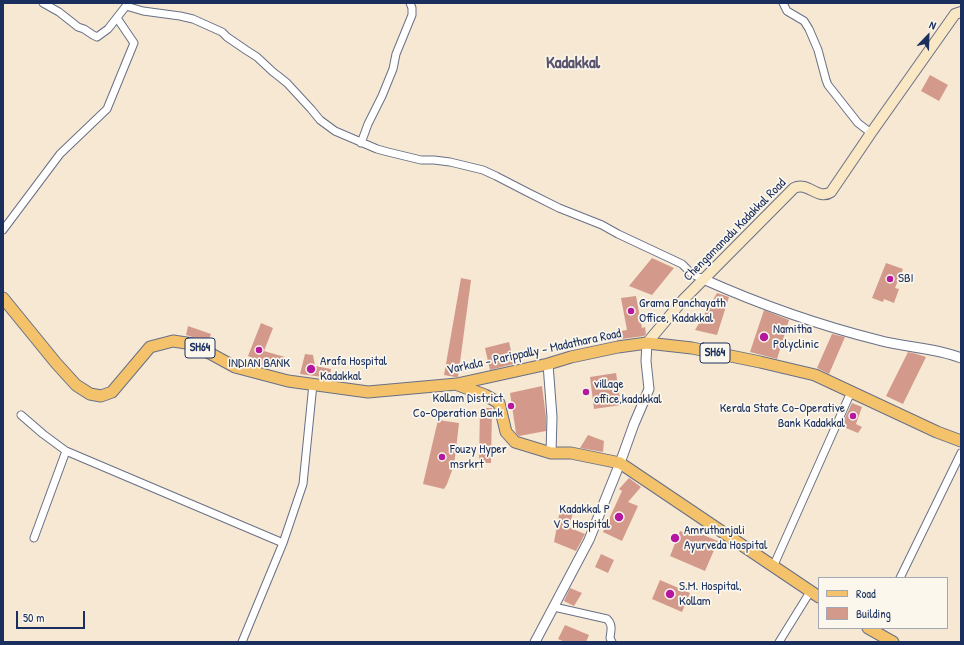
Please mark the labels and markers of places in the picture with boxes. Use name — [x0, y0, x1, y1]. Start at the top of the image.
place label: SBI — [898, 271, 914, 287]
marker: SBI — [885, 274, 895, 284]
place label: Grama Panchayath Office, Kadakkal — [639, 296, 726, 327]
marker: Grama Panchayath Office, Kadakkal — [626, 306, 636, 316]
place label: Namitha Polyclinic — [773, 322, 819, 353]
marker: Namitha Polyclinic — [758, 331, 770, 343]
marker: INDIAN BANK — [254, 345, 264, 355]
place label: Arafa Hospital Kadakkal — [320, 354, 387, 385]
place label: INDIAN BANK — [228, 356, 290, 372]
marker: Arafa Hospital Kadakkal — [305, 363, 317, 375]
place label: village office,kadakkal — [594, 377, 662, 408]
marker: village office,kadakkal — [581, 387, 591, 397]
place label: Kollam District Co-Operation Bank — [413, 391, 503, 422]
marker: Kollam District Co-Operation Bank — [506, 401, 516, 411]
place label: Kerala State Co-Operative Bank Kadakkal — [720, 401, 845, 432]
marker: Kerala State Co-Operative Bank Kadakkal — [848, 411, 858, 421]
place label: Fouzy Hyper msrkrt — [450, 442, 507, 473]
marker: Fouzy Hyper msrkrt — [437, 452, 447, 462]
place label: Kadakkal P V S Hospital — [553, 502, 610, 533]
marker: Kadakkal P V S Hospital — [613, 511, 625, 523]
place label: Amruthanjali Ayurveda Hospital — [684, 523, 767, 554]
marker: Amruthanjali Ayurveda Hospital — [669, 532, 681, 544]
place label: S.M. Hospital, Kollam — [679, 579, 742, 610]
marker: S.M. Hospital, Kollam — [664, 588, 676, 600]

